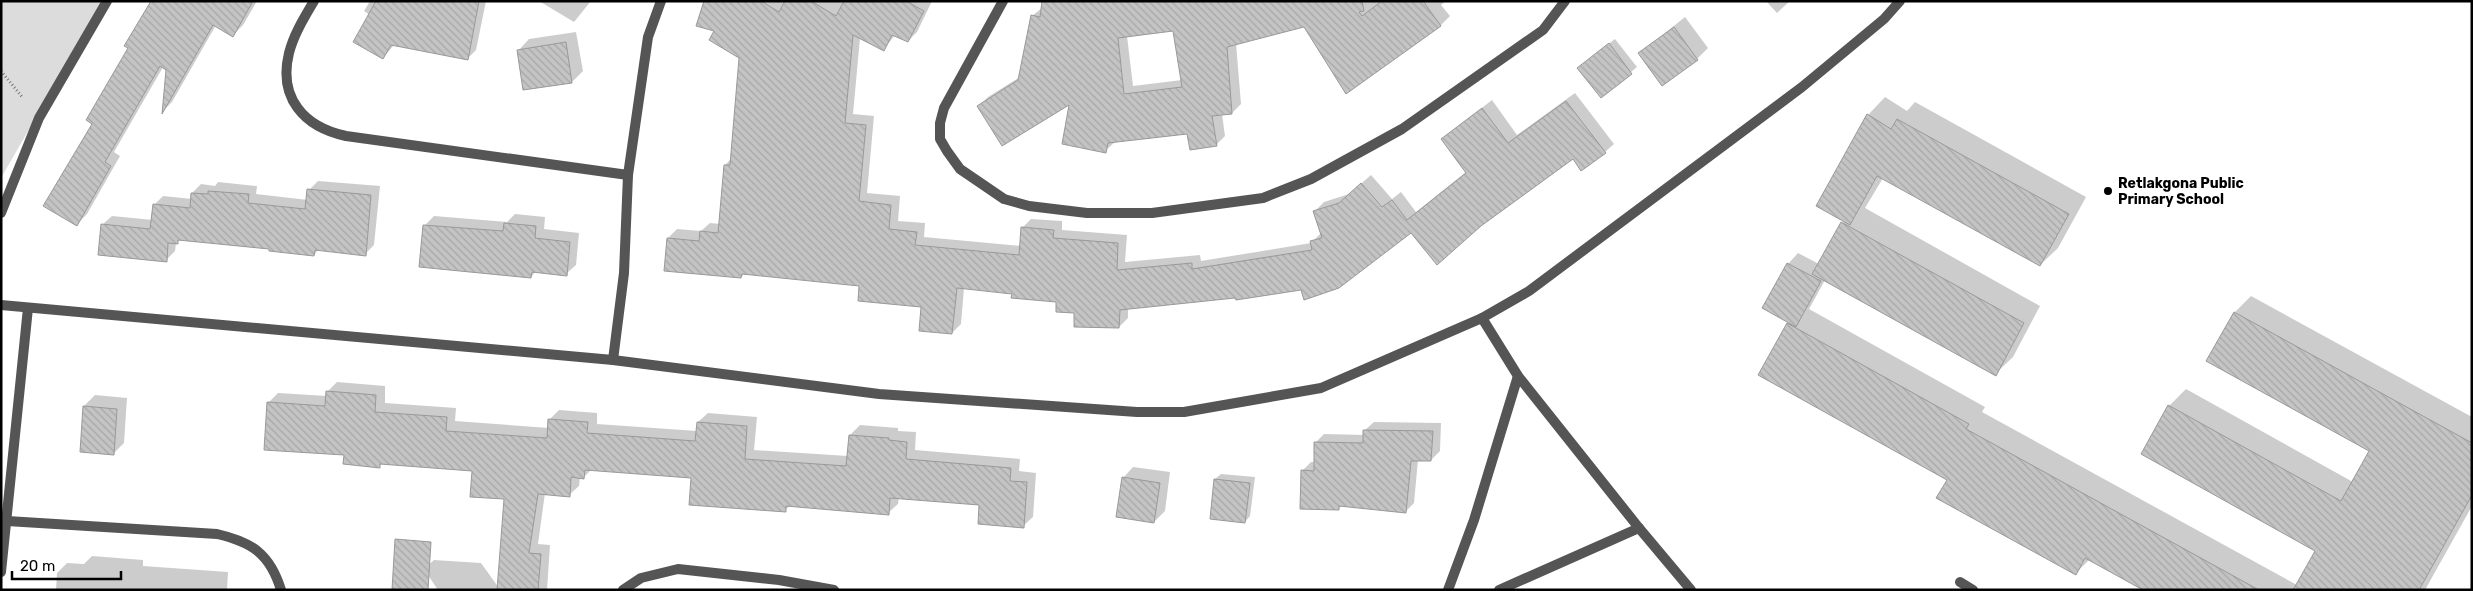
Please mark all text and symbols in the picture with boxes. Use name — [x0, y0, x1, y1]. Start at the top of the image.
place label: Retlakgona Public Primary School — [2118, 175, 2244, 208]
marker: Retlakgona Public Primary School — [2102, 185, 2114, 197]
scale bar — [12, 548, 121, 580]
text: 20 m — [20, 557, 55, 575]

